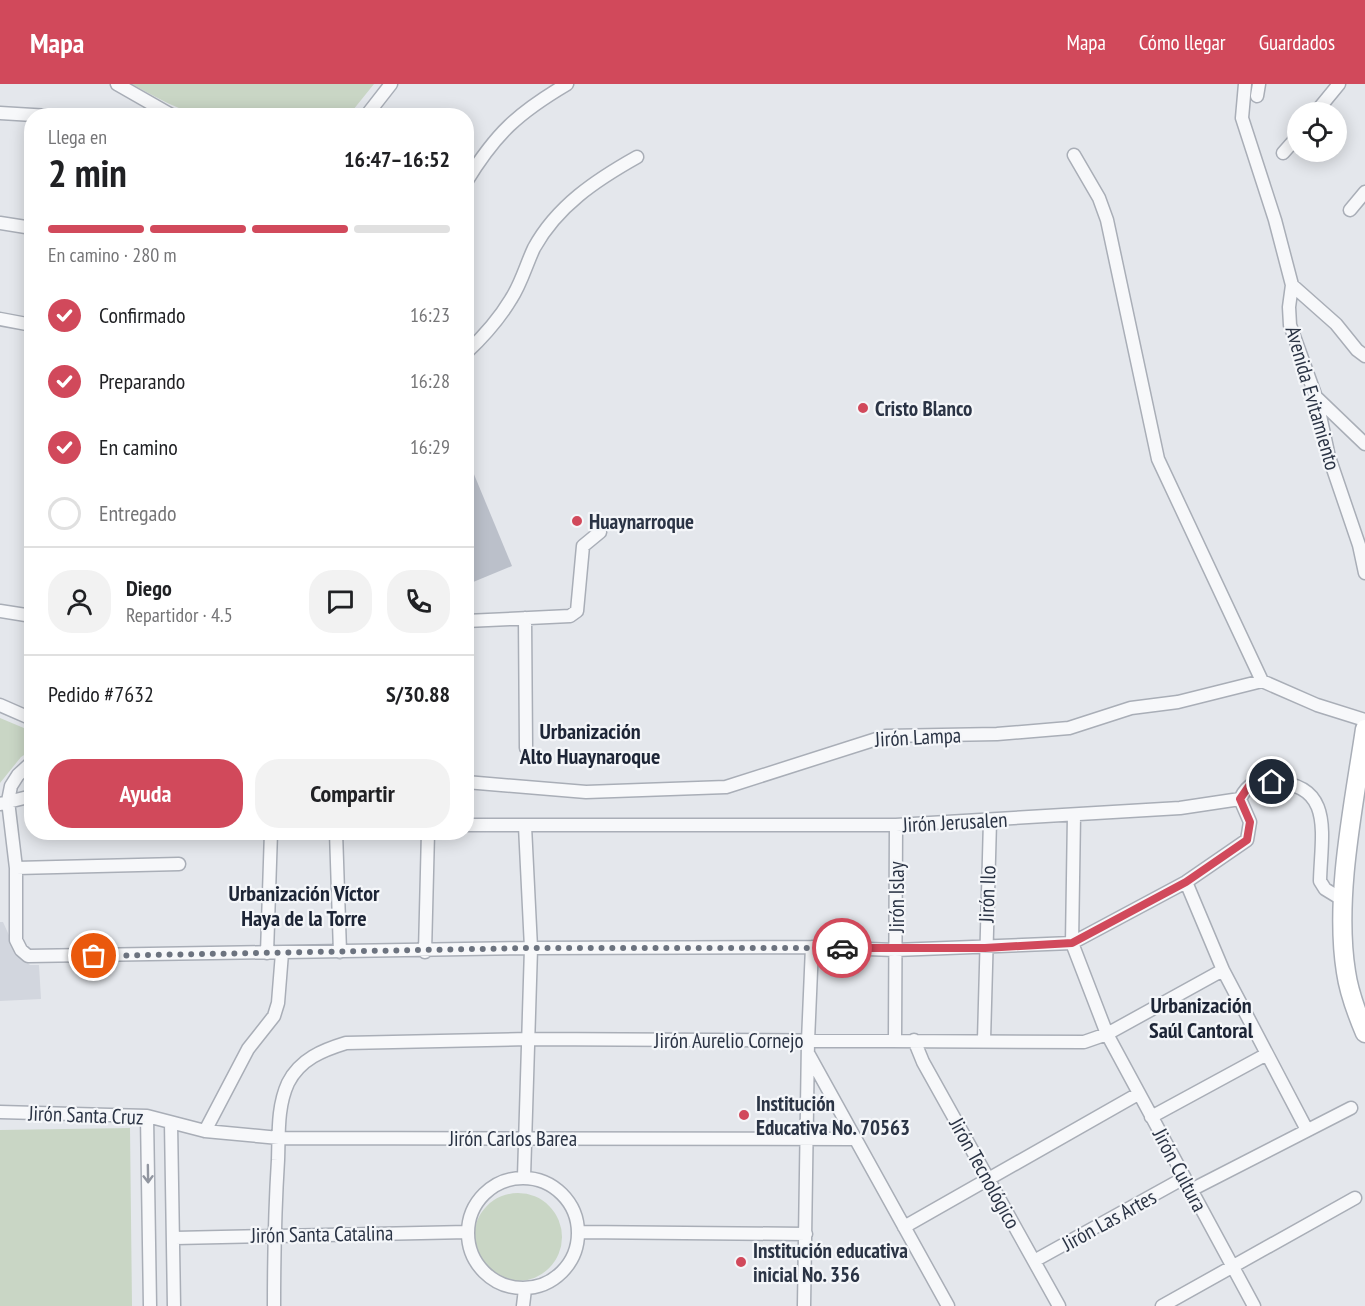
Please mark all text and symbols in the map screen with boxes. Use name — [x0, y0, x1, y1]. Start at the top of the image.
text: Mapa — [30, 24, 84, 61]
text: Mapa — [1067, 29, 1106, 56]
text: Cómo llegar — [1139, 29, 1226, 56]
text: Guardados — [1259, 29, 1335, 56]
map controls — [1287, 102, 1347, 162]
button: locate — [1287, 102, 1347, 162]
text: Llega en — [48, 124, 107, 150]
text: 16:47–16:52 — [344, 145, 450, 173]
text: 2 min — [48, 147, 127, 198]
text: En camino · 280 m — [48, 242, 177, 268]
icon: check — [48, 299, 81, 332]
text: Confirmado — [99, 301, 185, 329]
text: 16:23 — [410, 302, 450, 328]
street label: Avenida Evitamiento — [1280, 323, 1346, 473]
icon: check — [48, 365, 81, 398]
text: Preparando — [99, 367, 185, 395]
text: 16:28 — [410, 368, 450, 394]
place label: Cristo Blanco — [875, 395, 972, 422]
marker: Cristo Blanco — [856, 401, 870, 415]
icon: check — [48, 431, 81, 464]
text: En camino — [99, 433, 178, 461]
text: 16:29 — [410, 434, 450, 460]
text: Entregado — [99, 499, 176, 527]
place label: Huaynarroque — [589, 508, 694, 535]
marker: Huaynarroque — [570, 514, 584, 528]
button: person — [48, 570, 111, 633]
button: chat — [309, 570, 372, 633]
button: phone — [387, 570, 450, 633]
text: Diego — [126, 574, 172, 602]
text: Repartidor · 4.5 — [126, 602, 233, 628]
text: Pedido #7632 — [48, 680, 154, 708]
text: S/30.88 — [386, 680, 450, 708]
district label: Urbanización Alto Huaynaroque — [519, 717, 660, 770]
street label: Jirón Lampa — [873, 721, 962, 753]
pin — [1246, 756, 1297, 807]
button: Ayuda — [48, 759, 243, 828]
button: Compartir — [255, 759, 450, 828]
icon: home — [1255, 765, 1288, 798]
street label: Jirón Jerusalen — [901, 806, 1008, 838]
street label: Jirón Islay — [883, 861, 910, 934]
street label: Jirón Ilo — [972, 865, 1001, 924]
district label: Urbanización Víctor Haya de la Torre — [229, 879, 380, 932]
courier — [812, 918, 872, 978]
pin — [68, 930, 119, 981]
icon: car — [826, 932, 859, 965]
icon: bag — [77, 939, 110, 972]
district label: Urbanización Saúl Cantoral — [1149, 991, 1254, 1044]
street label: Jirón Aurelio Cornejo — [653, 1027, 804, 1054]
place label: Institución Educativa No. 70563 — [756, 1090, 910, 1141]
street label: Jirón Santa Cruz — [27, 1099, 144, 1131]
marker: Institución Educativa No. 70563 — [737, 1108, 751, 1122]
street label: Jirón Tecnológico — [943, 1112, 1027, 1233]
street label: Jirón Cultura — [1146, 1123, 1213, 1216]
street label: Jirón Carlos Barea — [448, 1125, 577, 1152]
one-way arrow — [142, 1164, 154, 1184]
street label: Jirón Las Artes — [1056, 1183, 1161, 1257]
street label: Jirón Santa Catalina — [250, 1219, 393, 1249]
place label: Institución educativa inicial No. 356 — [753, 1237, 908, 1288]
marker: Institución educativa inicial No. 356 — [734, 1255, 748, 1269]

